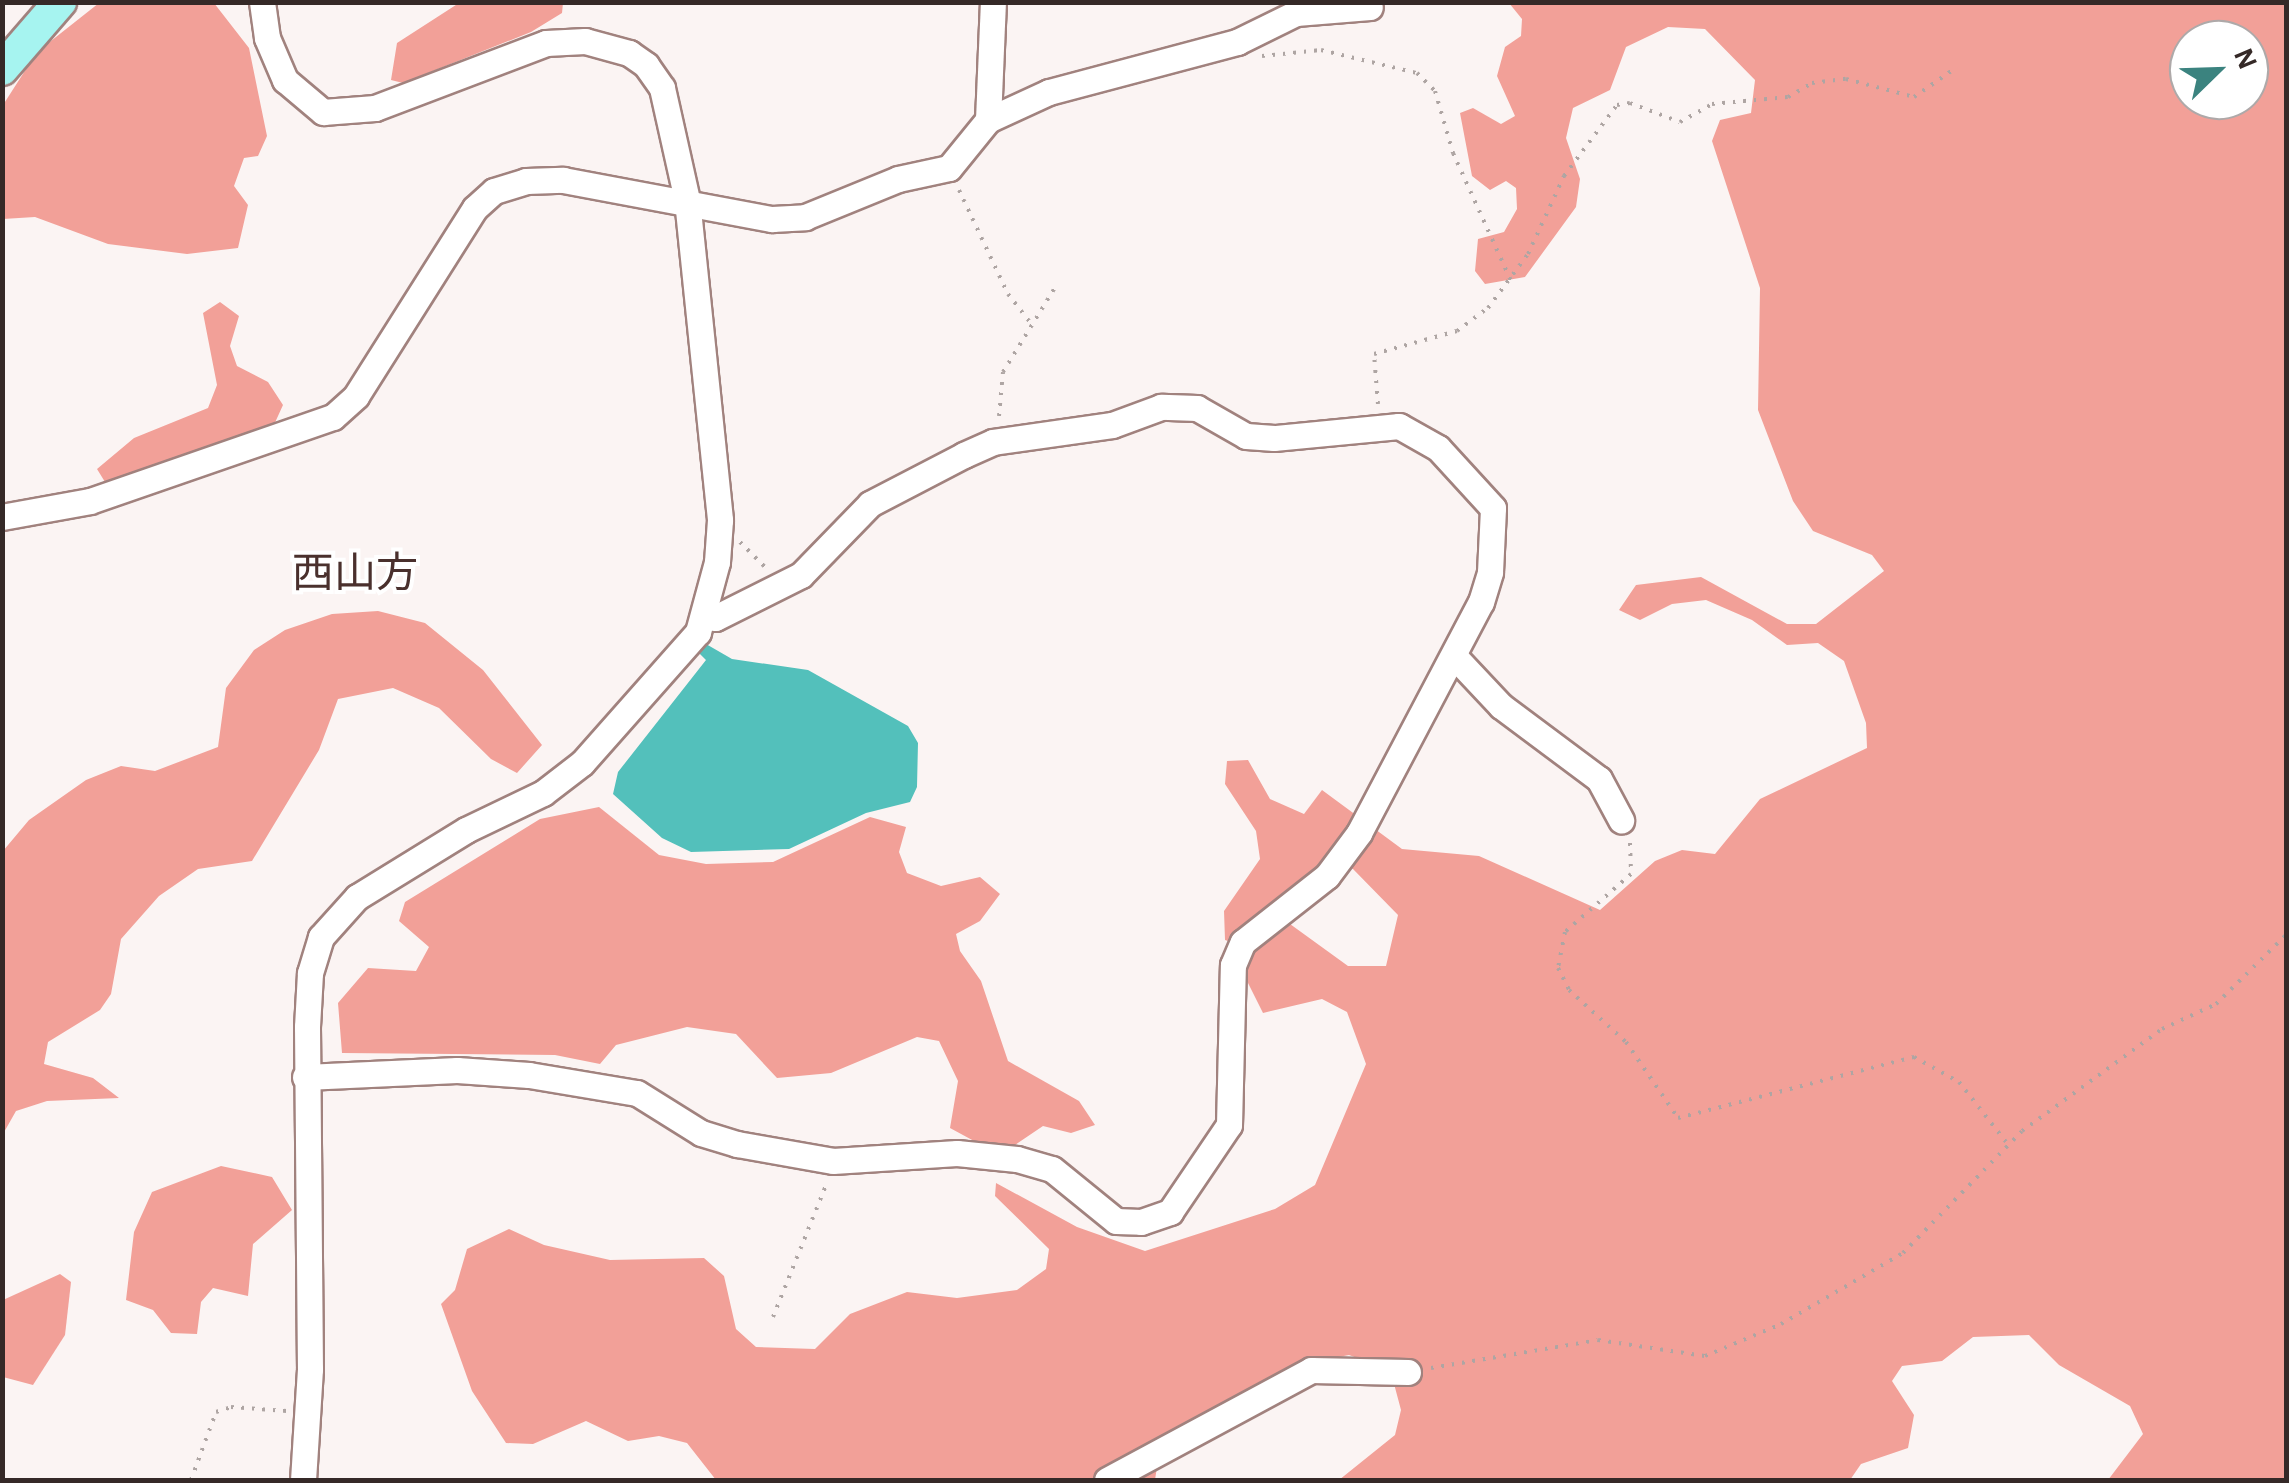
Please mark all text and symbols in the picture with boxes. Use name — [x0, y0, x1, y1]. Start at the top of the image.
north arrow — [2169, 20, 2269, 120]
text: N — [2228, 45, 2261, 73]
district label: 西山方 — [292, 549, 418, 599]

